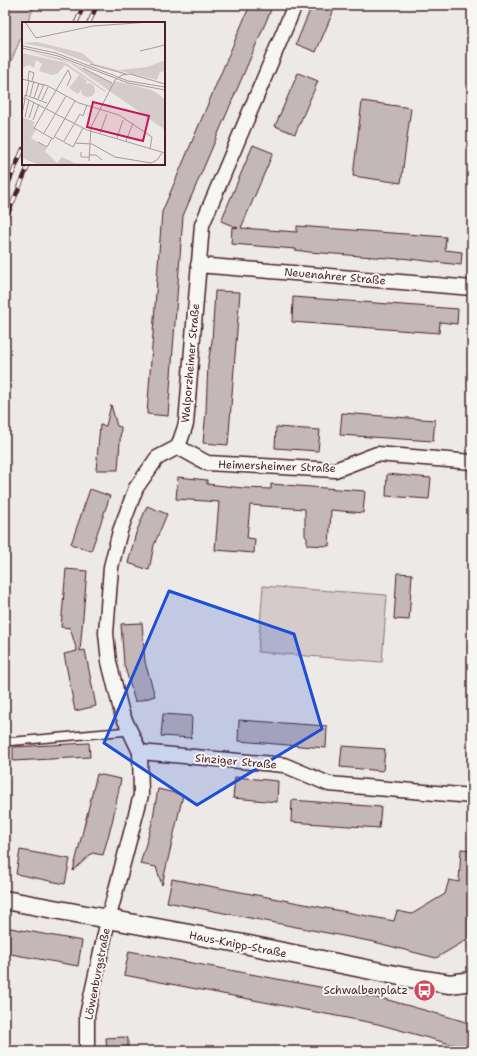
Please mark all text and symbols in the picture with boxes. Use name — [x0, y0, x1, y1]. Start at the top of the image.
inset map — [22, 22, 165, 165]
street label: Neuenahrer Straße — [284, 265, 386, 288]
street label: Walporzheimer Straße — [178, 303, 203, 423]
street label: Heimersheimer Straße — [218, 457, 336, 476]
street label: Sinziger Straße — [194, 750, 277, 773]
street label: Löwenburgstraße — [81, 927, 114, 1021]
street label: Haus-Knipp-Straße — [188, 928, 288, 961]
bus stop icon: Schwalbenplatz — [411, 977, 437, 1003]
place label: Schwalbenplatz — [324, 983, 408, 998]

